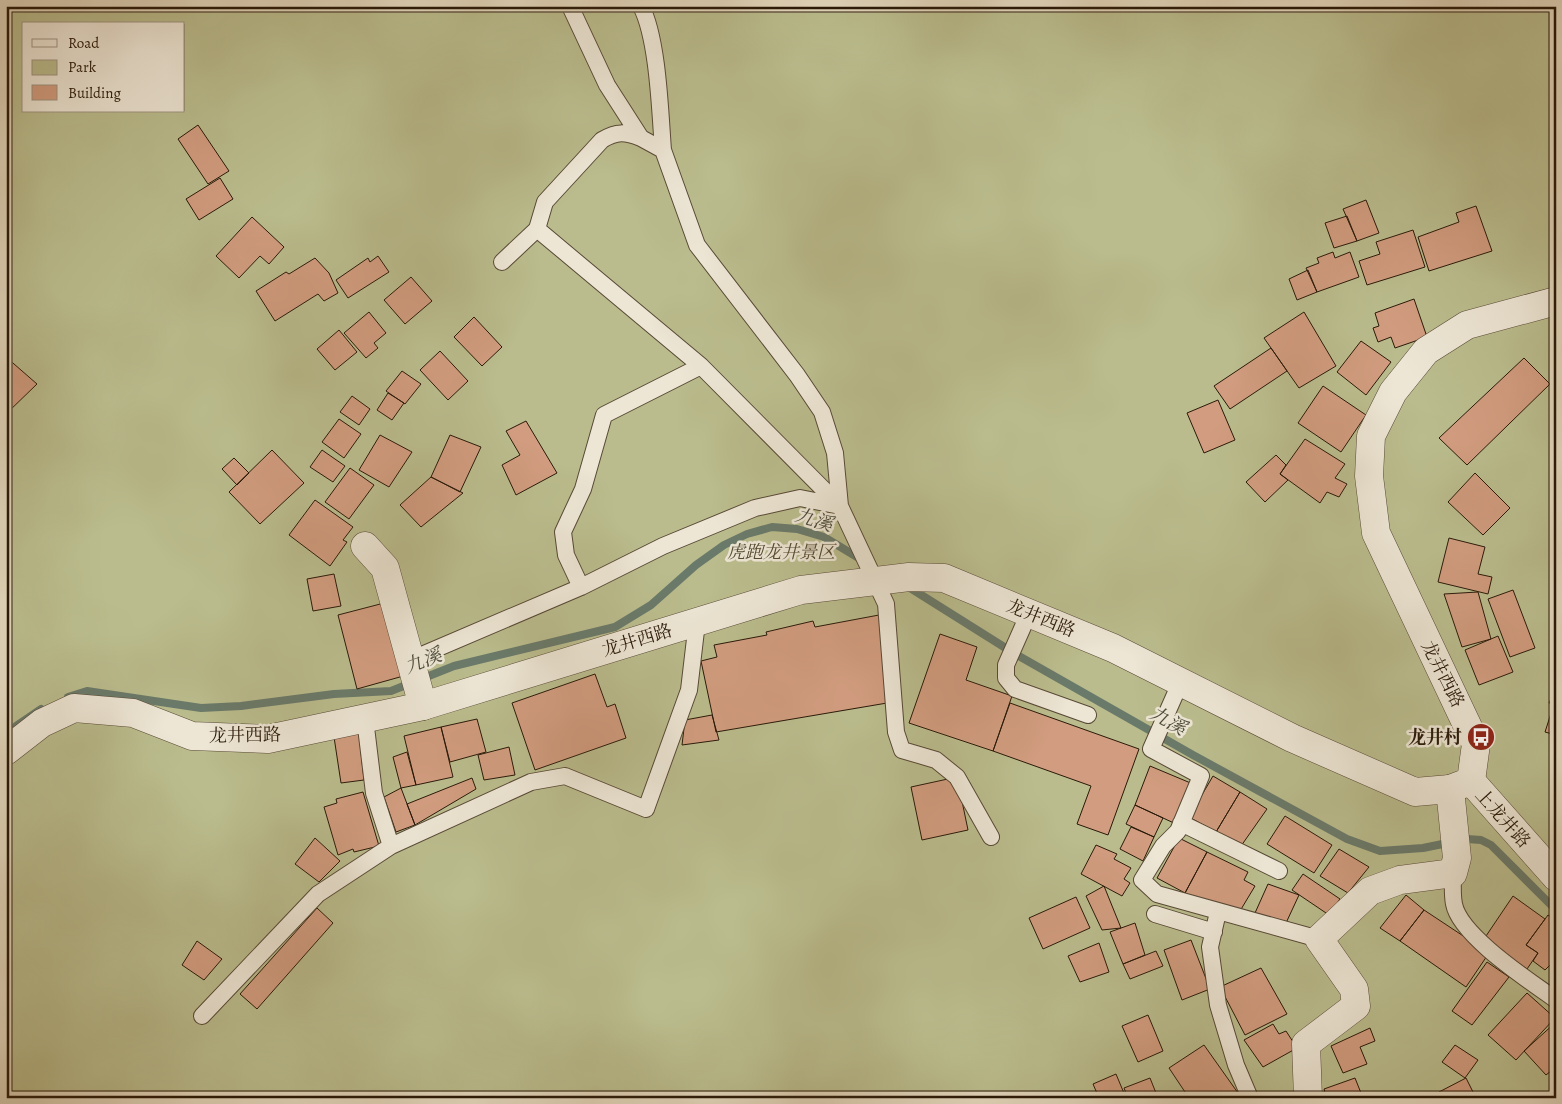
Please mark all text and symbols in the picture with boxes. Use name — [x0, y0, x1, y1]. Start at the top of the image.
legend — [22, 22, 185, 112]
text: Road — [68, 33, 100, 53]
text: Park — [68, 57, 97, 77]
text: Building — [68, 83, 121, 103]
water label: 九溪 — [792, 502, 838, 539]
park label: 虎跑龙井景区 — [727, 540, 837, 564]
street label: 龙井西路 — [1003, 593, 1079, 643]
street label: 龙井西路 — [599, 618, 675, 662]
street label: 龙井西路 — [1416, 636, 1470, 712]
water label: 九溪 — [401, 641, 447, 680]
water label: 九溪 — [1145, 700, 1193, 743]
street label: 龙井西路 — [209, 722, 281, 748]
bus stop icon: 龙井村 — [1466, 722, 1496, 752]
place label: 龙井村 — [1408, 725, 1462, 749]
street label: 上龙井路 — [1470, 783, 1536, 853]

